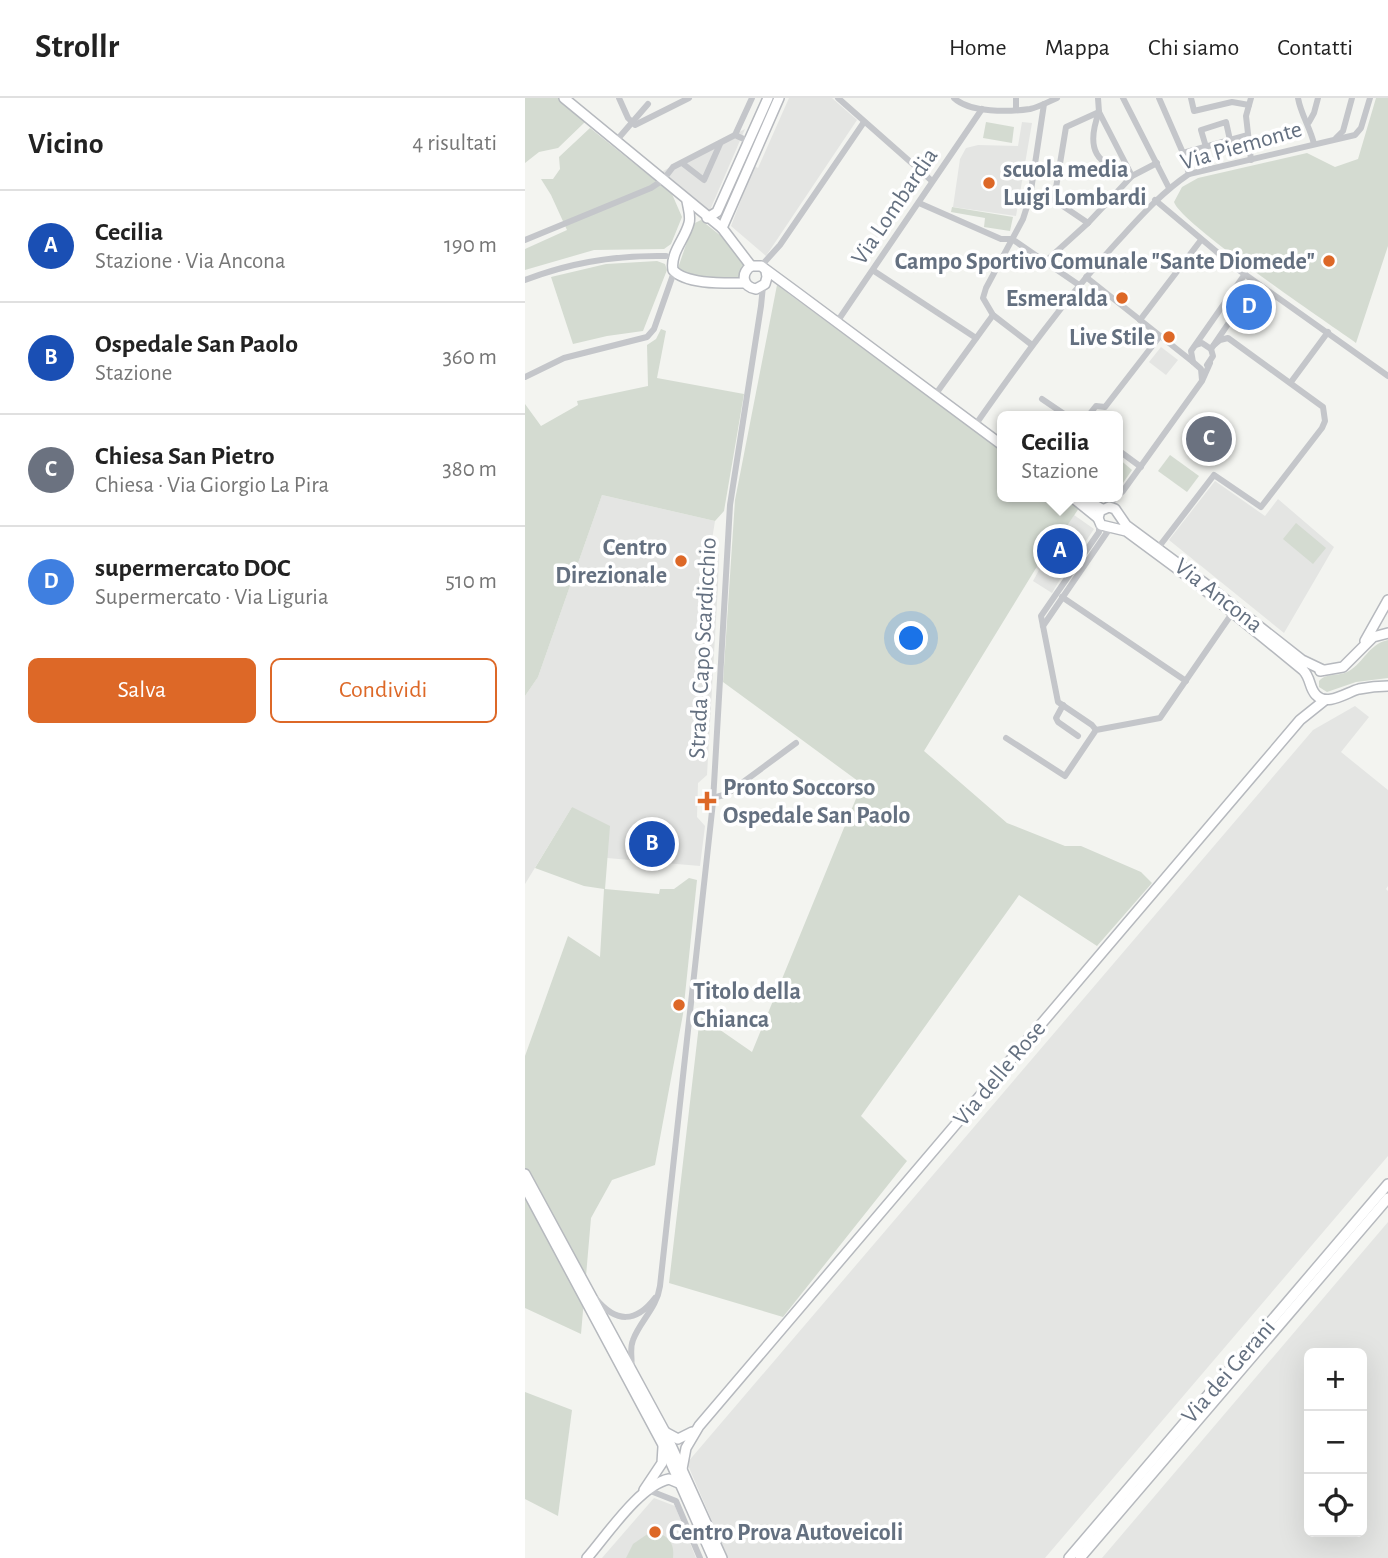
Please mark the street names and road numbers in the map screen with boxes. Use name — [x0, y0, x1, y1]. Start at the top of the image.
street label: Via Piemonte — [1178, 117, 1305, 175]
street label: Via Lombardia — [847, 144, 943, 269]
street label: Strada Capo Scardicchio — [685, 537, 721, 759]
street label: Via Ancona — [1170, 554, 1267, 637]
street label: Via delle Rose — [949, 1017, 1050, 1131]
street label: Via dei Gerani — [1177, 1315, 1280, 1428]

